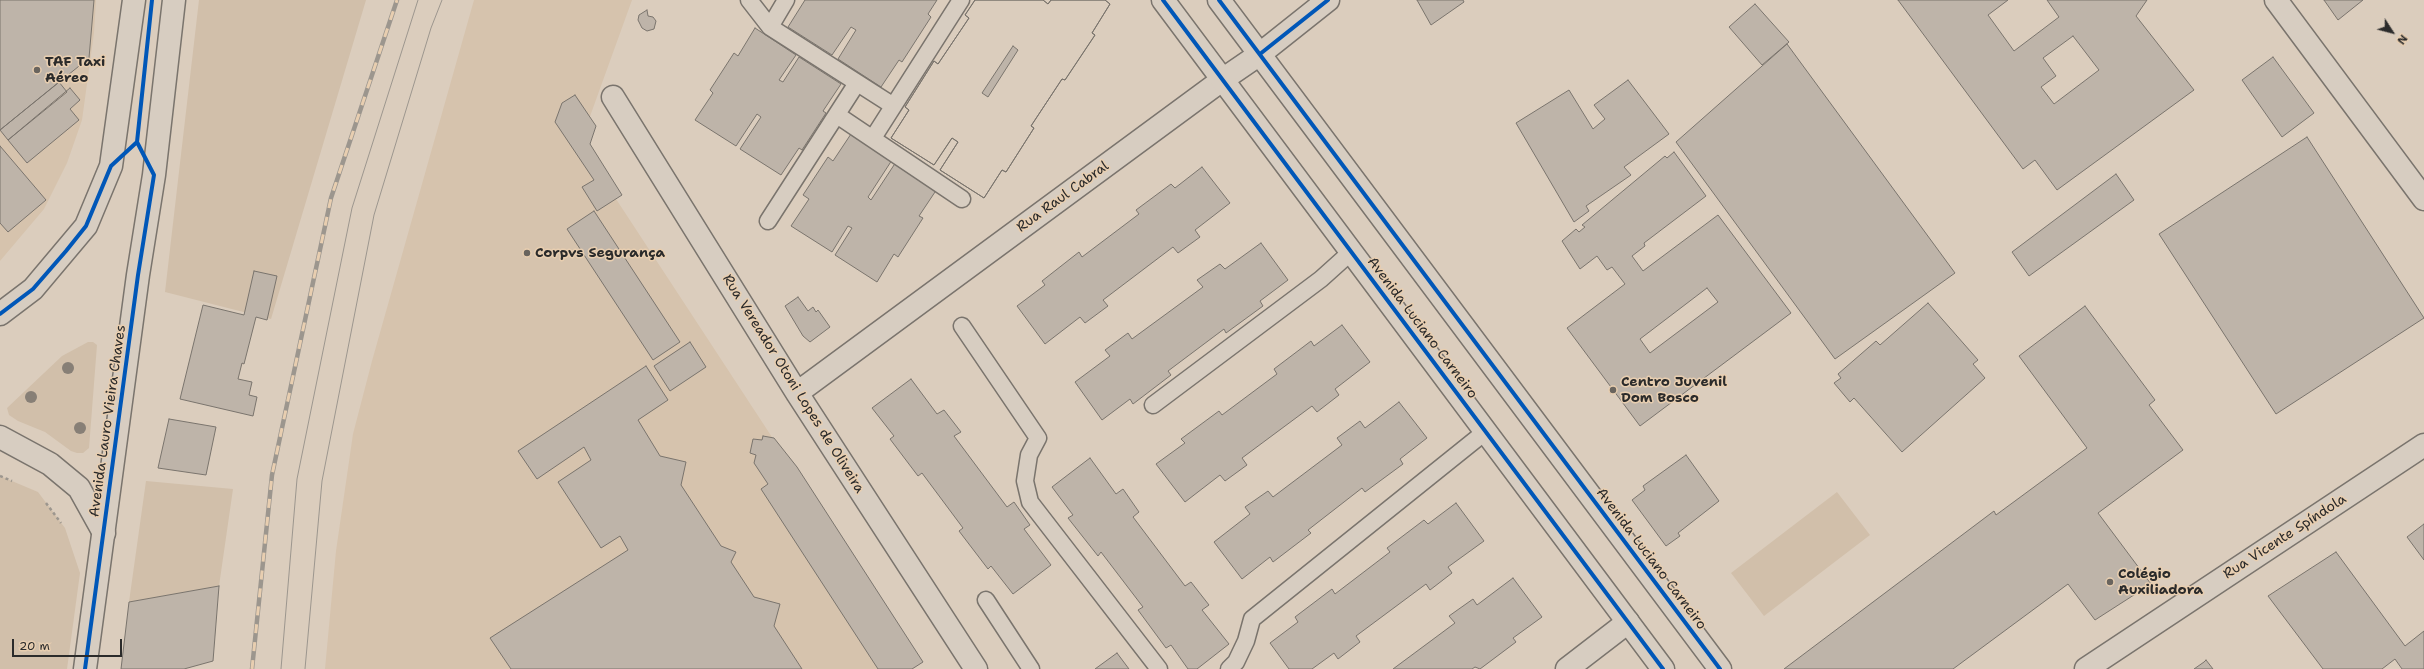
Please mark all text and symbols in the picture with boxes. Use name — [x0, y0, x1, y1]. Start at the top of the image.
north arrow — [2372, 12, 2412, 52]
text: N — [2393, 31, 2411, 47]
place label: TAF Taxi Aéreo — [45, 54, 105, 86]
marker: TAF Taxi Aéreo — [32, 65, 42, 75]
street label: Rua Raul Cabral — [1014, 158, 1112, 236]
place label: Corpvs Segurança — [535, 245, 665, 261]
marker: Corpvs Segurança — [522, 248, 532, 258]
street label: Avenida Luciano Carneiro — [1363, 254, 1481, 402]
street label: Rua Vereador Otoni Lopes de Oliveira — [718, 272, 868, 496]
street label: Avenida Lauro Vieira Chaves — [86, 324, 130, 518]
place label: Centro Juvenil Dom Bosco — [1621, 374, 1727, 406]
marker: Centro Juvenil Dom Bosco — [1608, 385, 1618, 395]
street label: Avenida Luciano Carneiro — [1592, 485, 1710, 633]
street label: Rua Vicente Spíndola — [2220, 491, 2350, 583]
place label: Colégio Auxiliadora — [2118, 566, 2203, 598]
marker: Colégio Auxiliadora — [2105, 577, 2115, 587]
scale bar — [14, 631, 124, 657]
text: 20 m — [19, 638, 50, 654]

